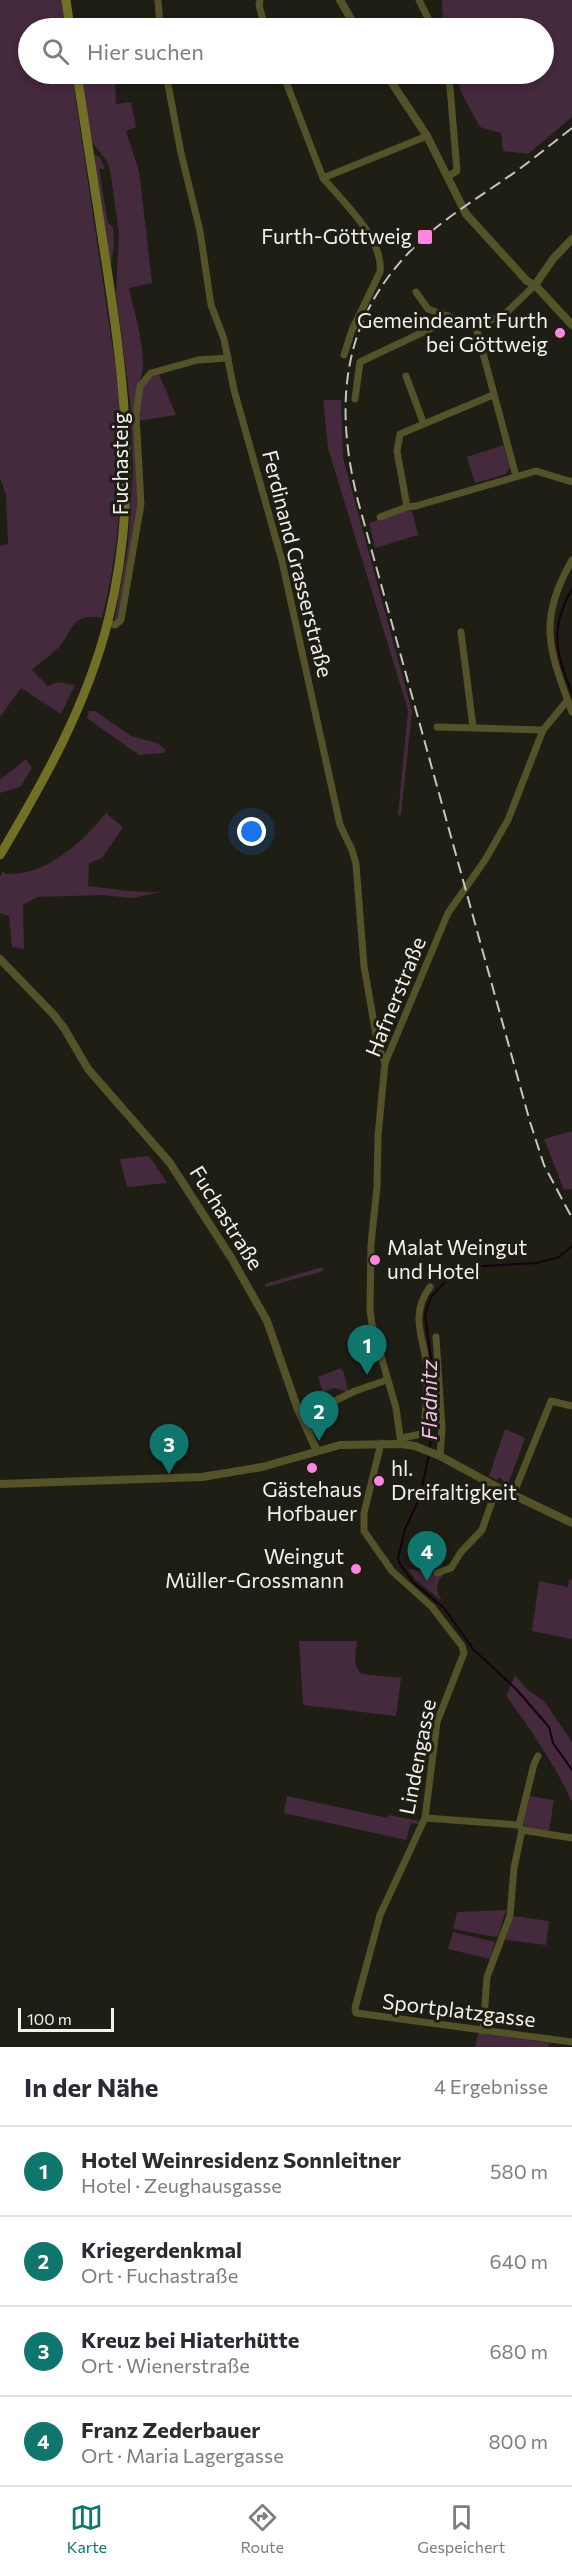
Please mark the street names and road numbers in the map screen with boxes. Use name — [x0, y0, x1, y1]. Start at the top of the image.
street label: Fuchasteig — [107, 413, 132, 515]
street label: Ferdinand Grasserstraße — [258, 447, 339, 680]
street label: Hafnerstraße — [359, 933, 430, 1060]
street label: Fuchastraße — [185, 1161, 269, 1274]
street label: Lindengasse — [393, 1697, 440, 1817]
street label: Sportplatzgasse — [381, 1988, 537, 2031]

